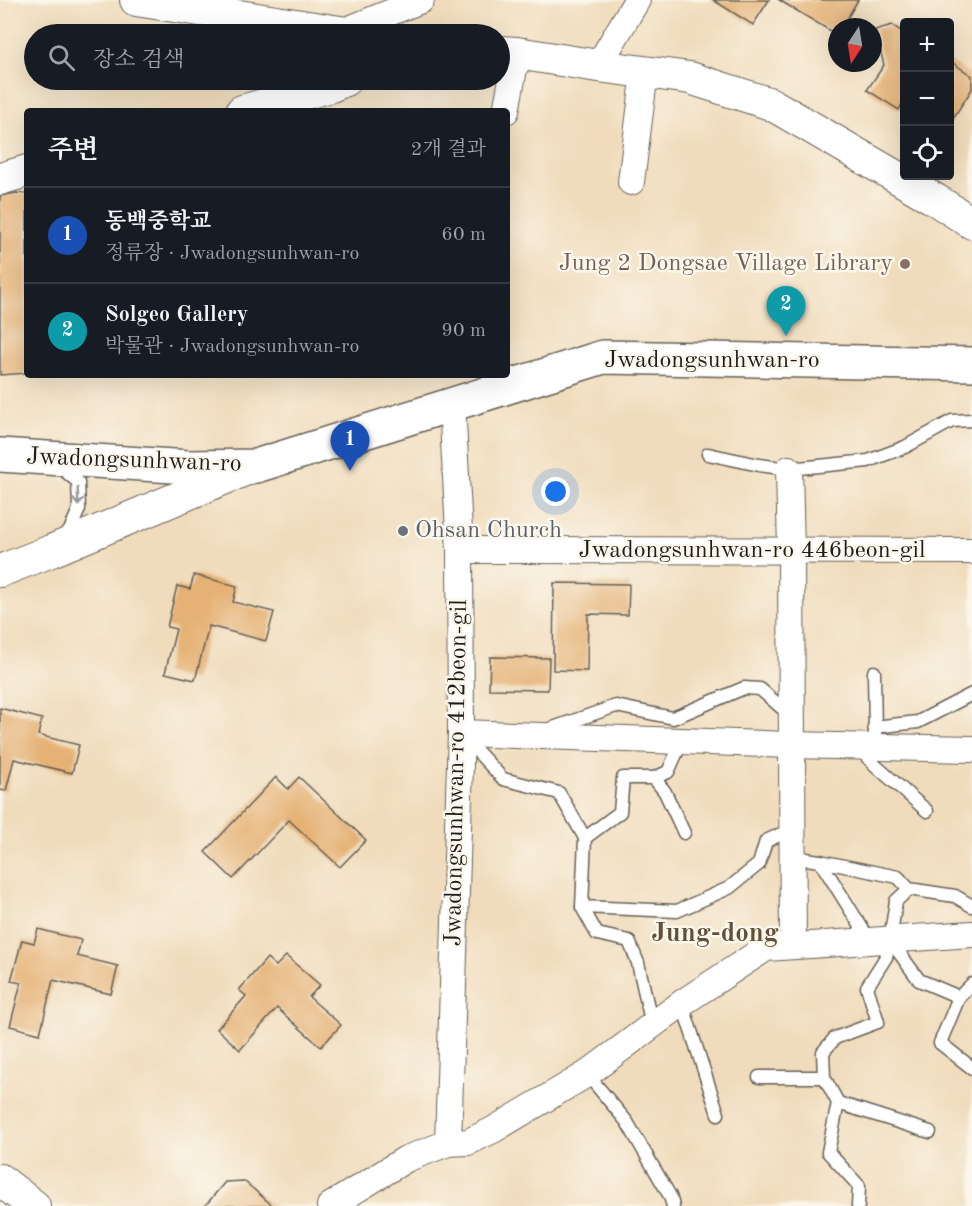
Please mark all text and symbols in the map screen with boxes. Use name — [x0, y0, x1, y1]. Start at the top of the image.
north arrow — [828, 18, 882, 72]
map controls — [900, 18, 954, 180]
button: + — [900, 18, 954, 72]
search box — [24, 24, 510, 90]
icon: search — [45, 41, 78, 74]
text: 장소 검색 — [93, 49, 184, 71]
button: − — [900, 72, 954, 126]
button: locate — [900, 126, 954, 180]
text: 주변 — [48, 138, 98, 164]
text: 2개 결과 — [411, 140, 486, 160]
text: 동백중학교 — [105, 211, 211, 233]
text: 1 — [62, 225, 73, 245]
text: 60 m — [441, 225, 486, 245]
text: 정류장 · Jwadongsunhwan-ro — [105, 244, 359, 264]
place label: Jung 2 Dongsae Village Library — [559, 252, 893, 276]
marker: Jung 2 Dongsae Village Library — [898, 257, 912, 271]
pin: 2 — [766, 286, 806, 336]
text: Solgeo Gallery — [105, 304, 248, 326]
text: 2 — [62, 321, 73, 341]
text: 90 m — [441, 321, 486, 341]
text: 박물관 · Jwadongsunhwan-ro — [105, 337, 359, 357]
street label: Jwadongsunhwan-ro — [604, 349, 820, 373]
pin: 1 — [330, 422, 370, 471]
street label: Jwadongsunhwan-ro — [26, 445, 242, 477]
your location — [541, 477, 570, 506]
one-way arrow — [73, 486, 84, 506]
place label: Ohsan Church — [415, 519, 562, 543]
marker: Ohsan Church — [396, 524, 410, 538]
street label: Jwadongsunhwan-ro 446beon-gil — [578, 539, 926, 563]
street label: Jwadongsunhwan-ro 412beon-gil — [442, 599, 472, 947]
district label: Jung-dong — [651, 920, 779, 947]

